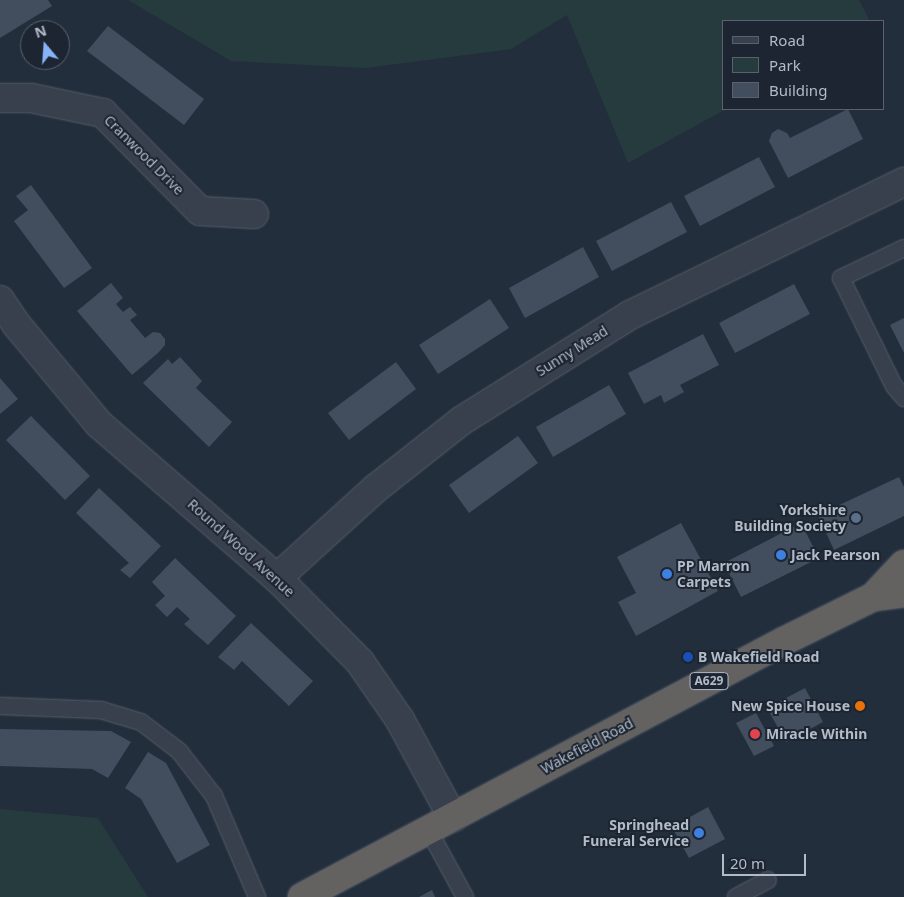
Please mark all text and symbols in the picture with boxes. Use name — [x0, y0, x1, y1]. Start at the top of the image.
north arrow — [20, 20, 70, 70]
text: N — [32, 20, 49, 42]
legend — [722, 20, 884, 110]
text: Road — [769, 30, 805, 50]
text: Park — [769, 55, 801, 75]
text: Building — [769, 80, 827, 100]
street label: Cranwood Drive — [101, 112, 187, 198]
street label: Sunny Mead — [533, 322, 611, 380]
street label: Round Wood Avenue — [184, 496, 298, 600]
place label: Yorkshire Building Society — [734, 502, 846, 534]
marker: Yorkshire Building Society — [850, 512, 862, 524]
place label: Jack Pearson — [791, 547, 880, 563]
marker: Jack Pearson — [775, 549, 787, 561]
place label: PP Marron Carpets — [677, 558, 750, 590]
marker: PP Marron Carpets — [661, 568, 673, 580]
place label: B Wakefield Road — [698, 649, 819, 665]
marker: B Wakefield Road — [682, 651, 694, 663]
road number: A629 — [689, 671, 729, 690]
place label: New Spice House — [731, 698, 850, 714]
marker: New Spice House — [854, 700, 866, 712]
street label: Wakefield Road — [538, 715, 636, 777]
place label: Miracle Within — [766, 726, 867, 742]
marker: Miracle Within — [748, 727, 762, 741]
place label: Springhead Funeral Service — [582, 817, 689, 850]
marker: Springhead Funeral Service — [693, 827, 705, 839]
scale bar — [724, 844, 808, 876]
text: 20 m — [730, 853, 765, 873]

